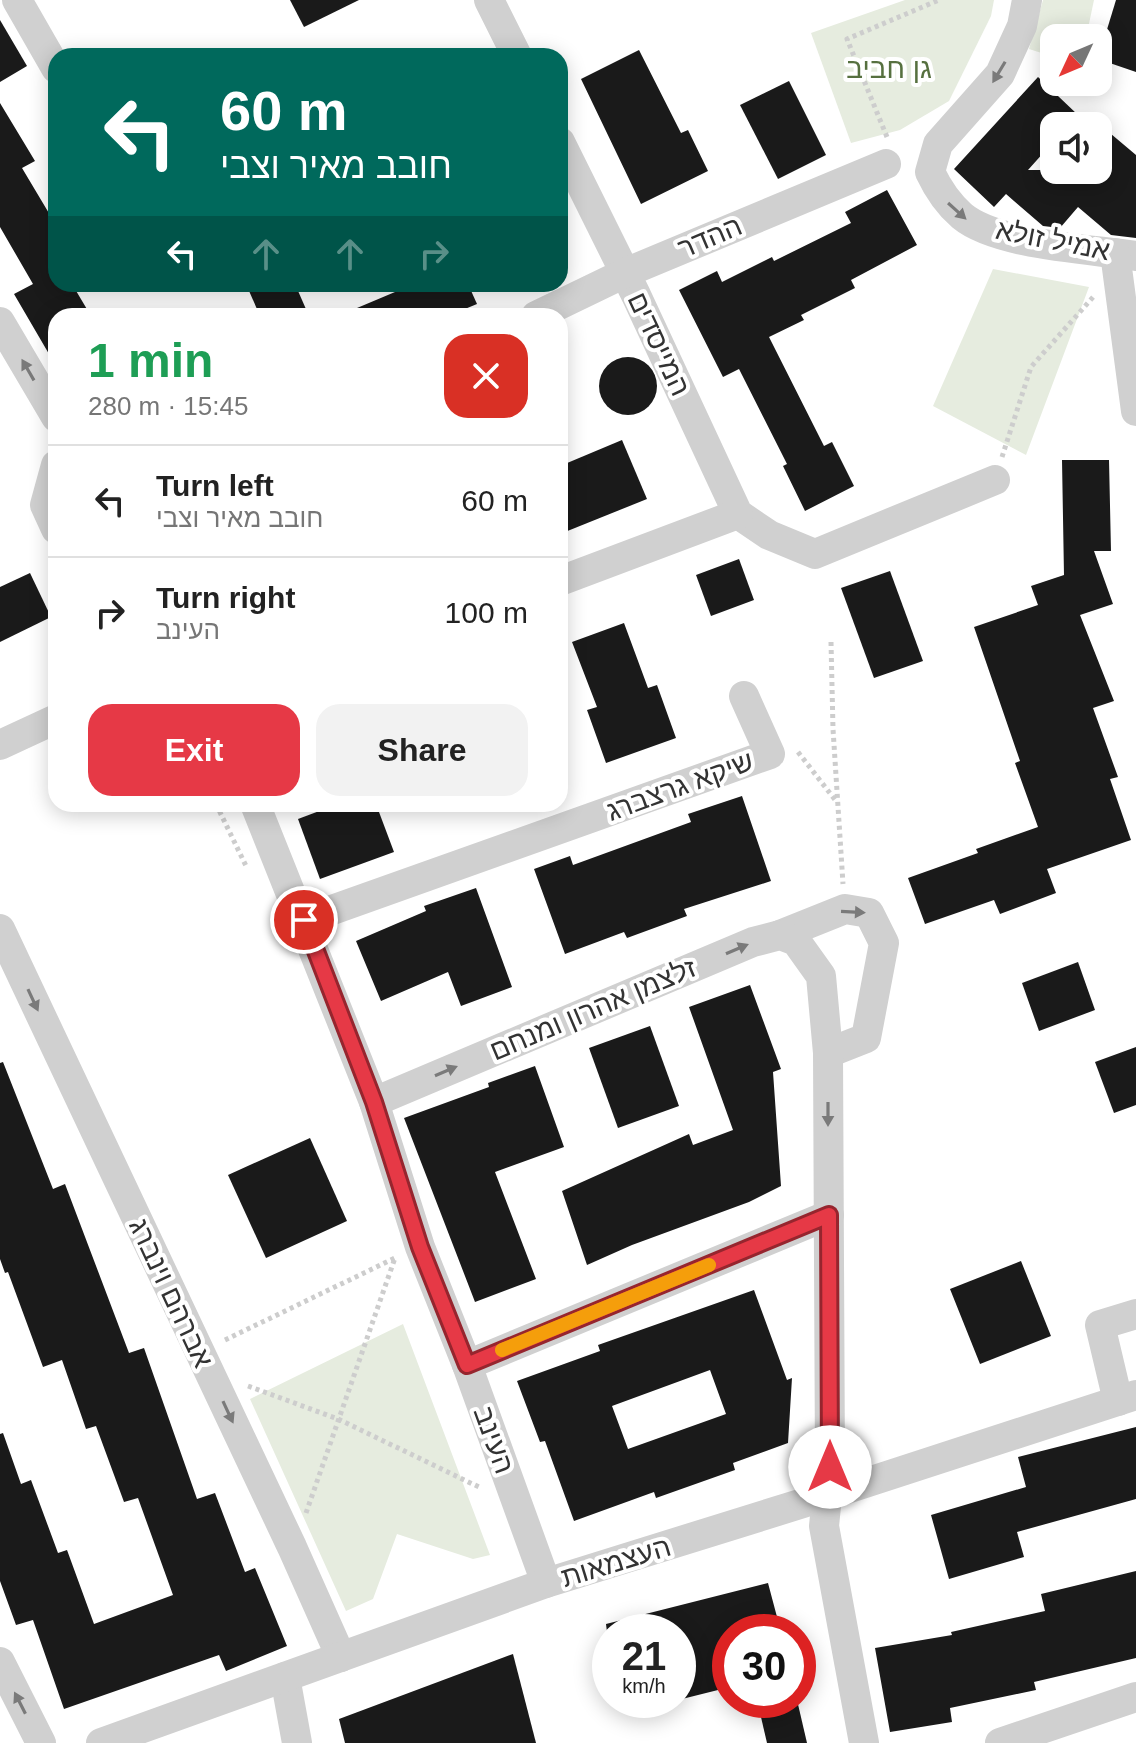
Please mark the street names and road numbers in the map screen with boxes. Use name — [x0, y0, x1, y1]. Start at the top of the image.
street label: ההדר — [674, 210, 746, 264]
street label: אמיל זולא — [993, 214, 1113, 266]
street label: המייסדים — [622, 287, 696, 401]
street label: שיקא גרצברג — [602, 745, 758, 827]
street label: זלצמן אהרון ומנחם — [485, 952, 701, 1066]
street label: אברהם וינברג — [123, 1214, 219, 1373]
street label: העינב — [468, 1402, 520, 1478]
street label: העצמאות — [558, 1531, 674, 1593]

